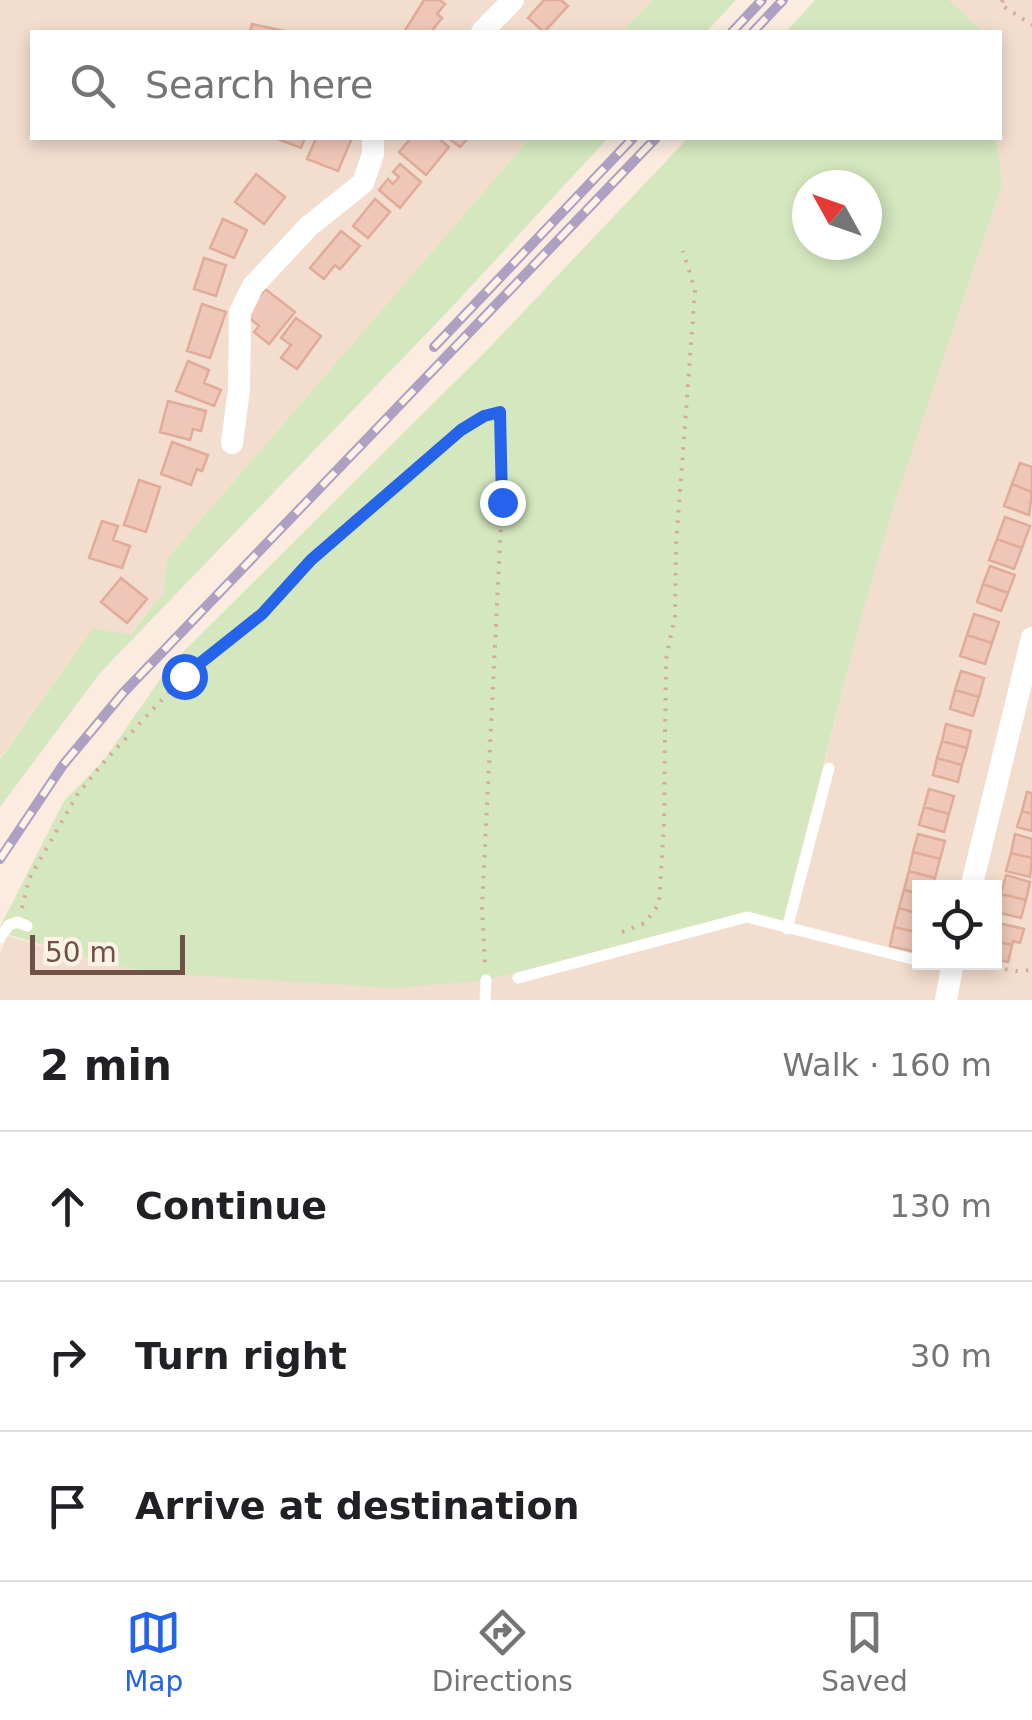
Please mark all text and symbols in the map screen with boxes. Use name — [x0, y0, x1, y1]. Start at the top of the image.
search box — [30, 30, 1002, 140]
icon: search — [65, 58, 120, 113]
text: Search here — [145, 63, 373, 107]
north arrow — [792, 170, 882, 260]
route end — [480, 480, 526, 526]
route start — [162, 654, 208, 700]
map controls — [912, 880, 1002, 970]
button: locate — [912, 880, 1002, 970]
scale bar — [30, 930, 185, 974]
text: 50 m — [45, 936, 117, 969]
text: 2 min — [40, 1041, 172, 1090]
text: Walk · 160 m — [782, 1046, 992, 1084]
icon: ahead — [40, 1179, 95, 1234]
text: Continue — [135, 1184, 327, 1228]
text: 130 m — [890, 1187, 992, 1225]
icon: right — [40, 1329, 95, 1384]
text: Turn right — [135, 1334, 347, 1378]
text: 30 m — [910, 1337, 992, 1375]
icon: arrive — [40, 1479, 95, 1534]
text: Arrive at destination — [135, 1484, 580, 1528]
tab: Map — [124, 1605, 183, 1698]
tab: Directions — [432, 1605, 573, 1698]
tab: Saved — [821, 1605, 908, 1698]

